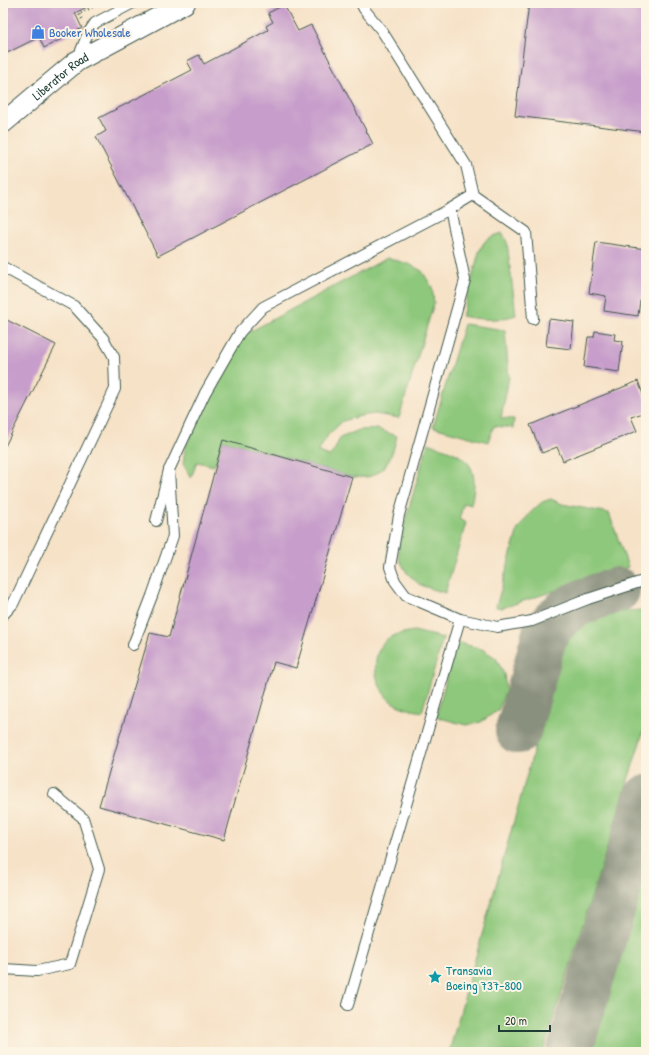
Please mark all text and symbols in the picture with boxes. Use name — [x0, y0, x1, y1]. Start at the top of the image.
place label: Booker Wholesale — [49, 23, 131, 41]
shop icon: Booker Wholesale — [30, 24, 46, 40]
street label: Liberator Road — [28, 48, 91, 104]
place label: Transavia Boeing 737-800 — [446, 961, 522, 994]
place icon: Transavia Boeing 737-800 — [427, 969, 443, 985]
scale bar — [499, 1007, 550, 1033]
text: 20 m — [505, 1012, 527, 1029]

